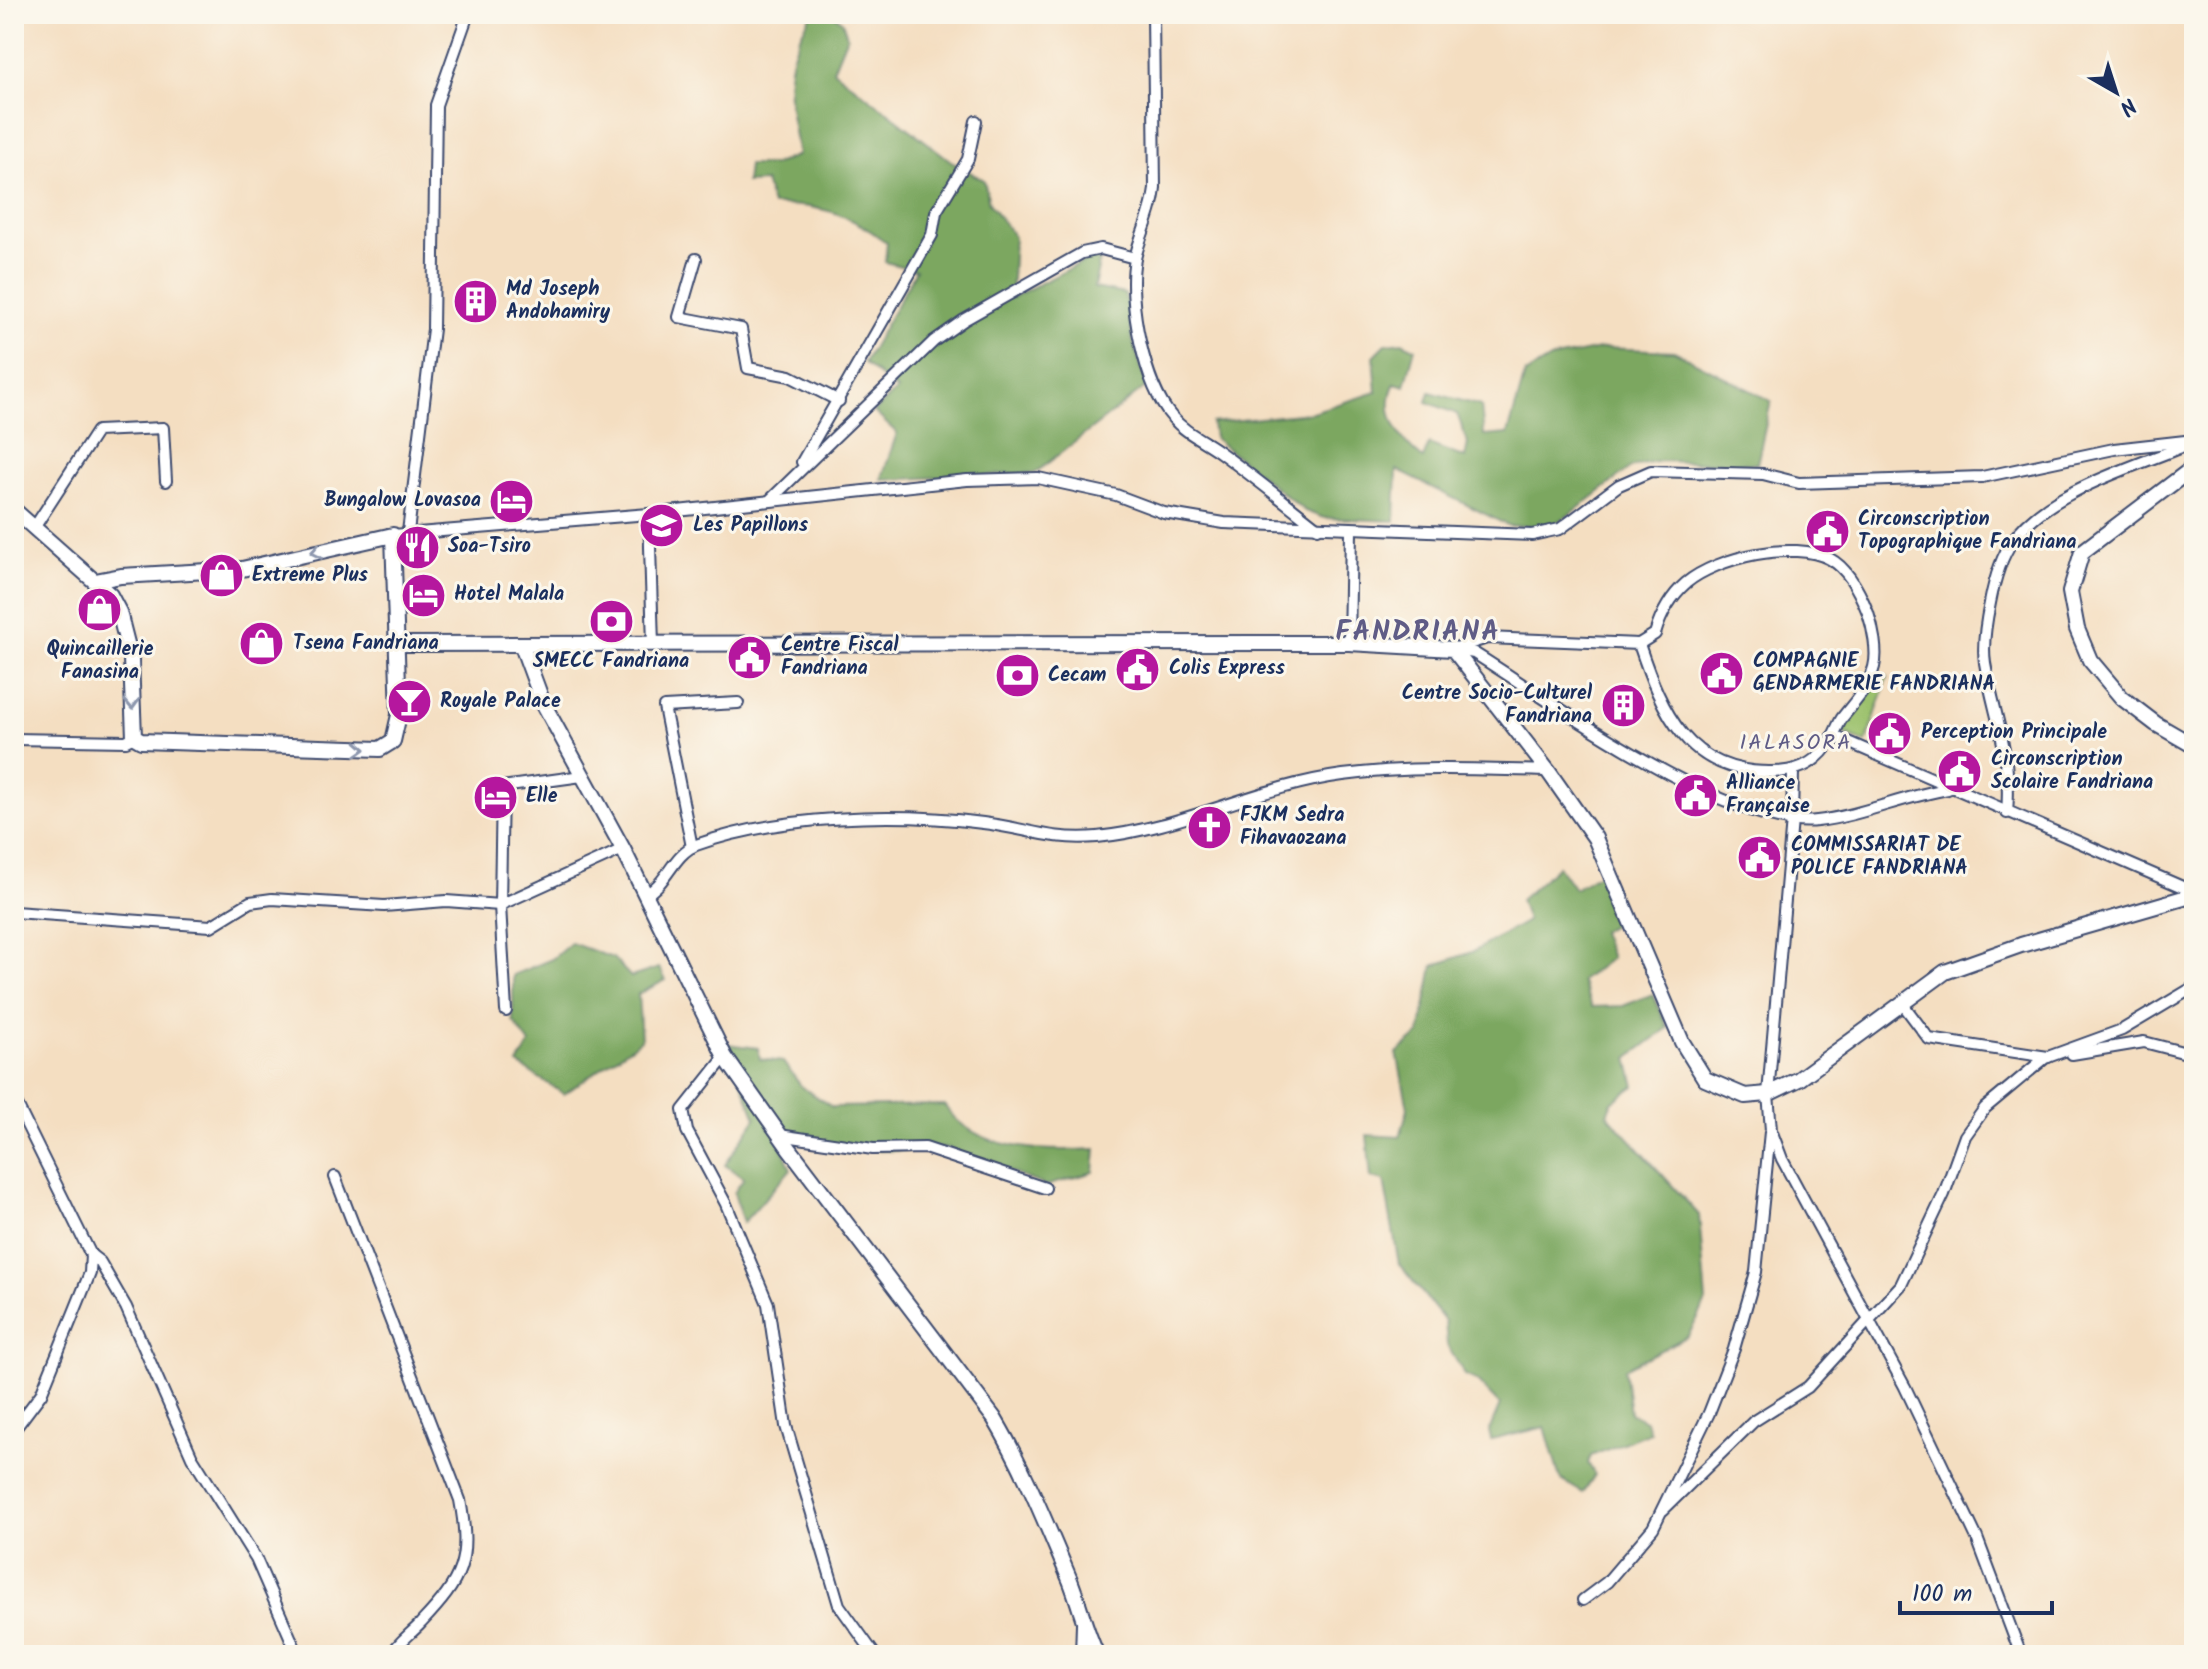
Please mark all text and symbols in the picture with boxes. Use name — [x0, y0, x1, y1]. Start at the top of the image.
north arrow — [2076, 52, 2156, 132]
text: N — [2111, 88, 2143, 124]
place label: Md Joseph Andohamiry — [506, 274, 611, 329]
building icon: Md Joseph Andohamiry — [451, 278, 499, 326]
hotel icon: Bungalow Lovasoa — [488, 477, 536, 525]
place label: Bungalow Lovasoa — [324, 485, 481, 517]
school or university icon: Les Papillons — [638, 502, 686, 550]
place label: Circonscription Topographique Fandriana — [1858, 504, 2077, 559]
public building icon: Circonscription Topographique Fandriana — [1803, 508, 1851, 556]
place label: Les Papillons — [693, 510, 809, 542]
restaurant icon: Soa-Tsiro — [393, 523, 441, 571]
place label: Soa-Tsiro — [448, 531, 531, 563]
one-way arrow — [310, 543, 324, 560]
shop icon: Extreme Plus — [197, 552, 245, 600]
place label: Extreme Plus — [252, 560, 368, 592]
hotel icon: Hotel Malala — [399, 571, 447, 619]
place label: Hotel Malala — [454, 579, 564, 611]
shop icon: Quincaillerie Fanasina — [76, 586, 124, 634]
bank icon: SMECC Fandriana — [587, 598, 635, 646]
district label: FANDRIANA — [1335, 610, 1501, 655]
shop icon: Tsena Fandriana — [238, 620, 286, 668]
place label: Tsena Fandriana — [293, 628, 439, 660]
place label: Centre Fiscal Fandriana — [781, 630, 899, 685]
public building icon: Centre Fiscal Fandriana — [726, 633, 774, 681]
place label: Quincaillerie Fanasina — [47, 634, 154, 689]
public building icon: Colis Express — [1114, 645, 1162, 693]
place label: SMECC Fandriana — [533, 646, 689, 678]
place label: COMPAGNIE GENDARMERIE FANDRIANA — [1753, 646, 1995, 701]
public building icon: COMPAGNIE GENDARMERIE FANDRIANA — [1698, 649, 1746, 697]
bank icon: Cecam — [993, 652, 1041, 700]
place label: Colis Express — [1169, 653, 1286, 685]
place label: Cecam — [1048, 660, 1106, 692]
bar icon: Royale Palace — [385, 678, 433, 726]
place label: Centre Socio-Culturel Fandriana — [1402, 678, 1593, 733]
building icon: Centre Socio-Culturel Fandriana — [1599, 682, 1647, 730]
place label: Royale Palace — [440, 686, 561, 718]
one-way arrow — [124, 699, 141, 711]
public building icon: Perception Principale — [1866, 709, 1914, 757]
place label: Perception Principale — [1921, 717, 2107, 749]
district label: IALASORA — [1740, 726, 1852, 761]
one-way arrow — [354, 740, 367, 757]
place label: Circonscription Scolaire Fandriana — [1991, 744, 2153, 799]
public building icon: Circonscription Scolaire Fandriana — [1936, 748, 1984, 796]
place label: Alliance Française — [1726, 768, 1810, 823]
public building icon: Alliance Française — [1671, 772, 1719, 820]
hotel icon: Elle — [471, 773, 519, 821]
place label: Elle — [526, 781, 558, 813]
place label: FJKM Sedra Fihavaozana — [1240, 800, 1346, 855]
church icon: FJKM Sedra Fihavaozana — [1185, 803, 1233, 851]
place label: COMMISSARIAT DE POLICE FANDRIANA — [1791, 830, 1968, 885]
public building icon: COMMISSARIAT DE POLICE FANDRIANA — [1736, 834, 1784, 882]
scale bar — [1900, 1565, 2052, 1615]
text: 100 m — [1912, 1575, 1972, 1614]

